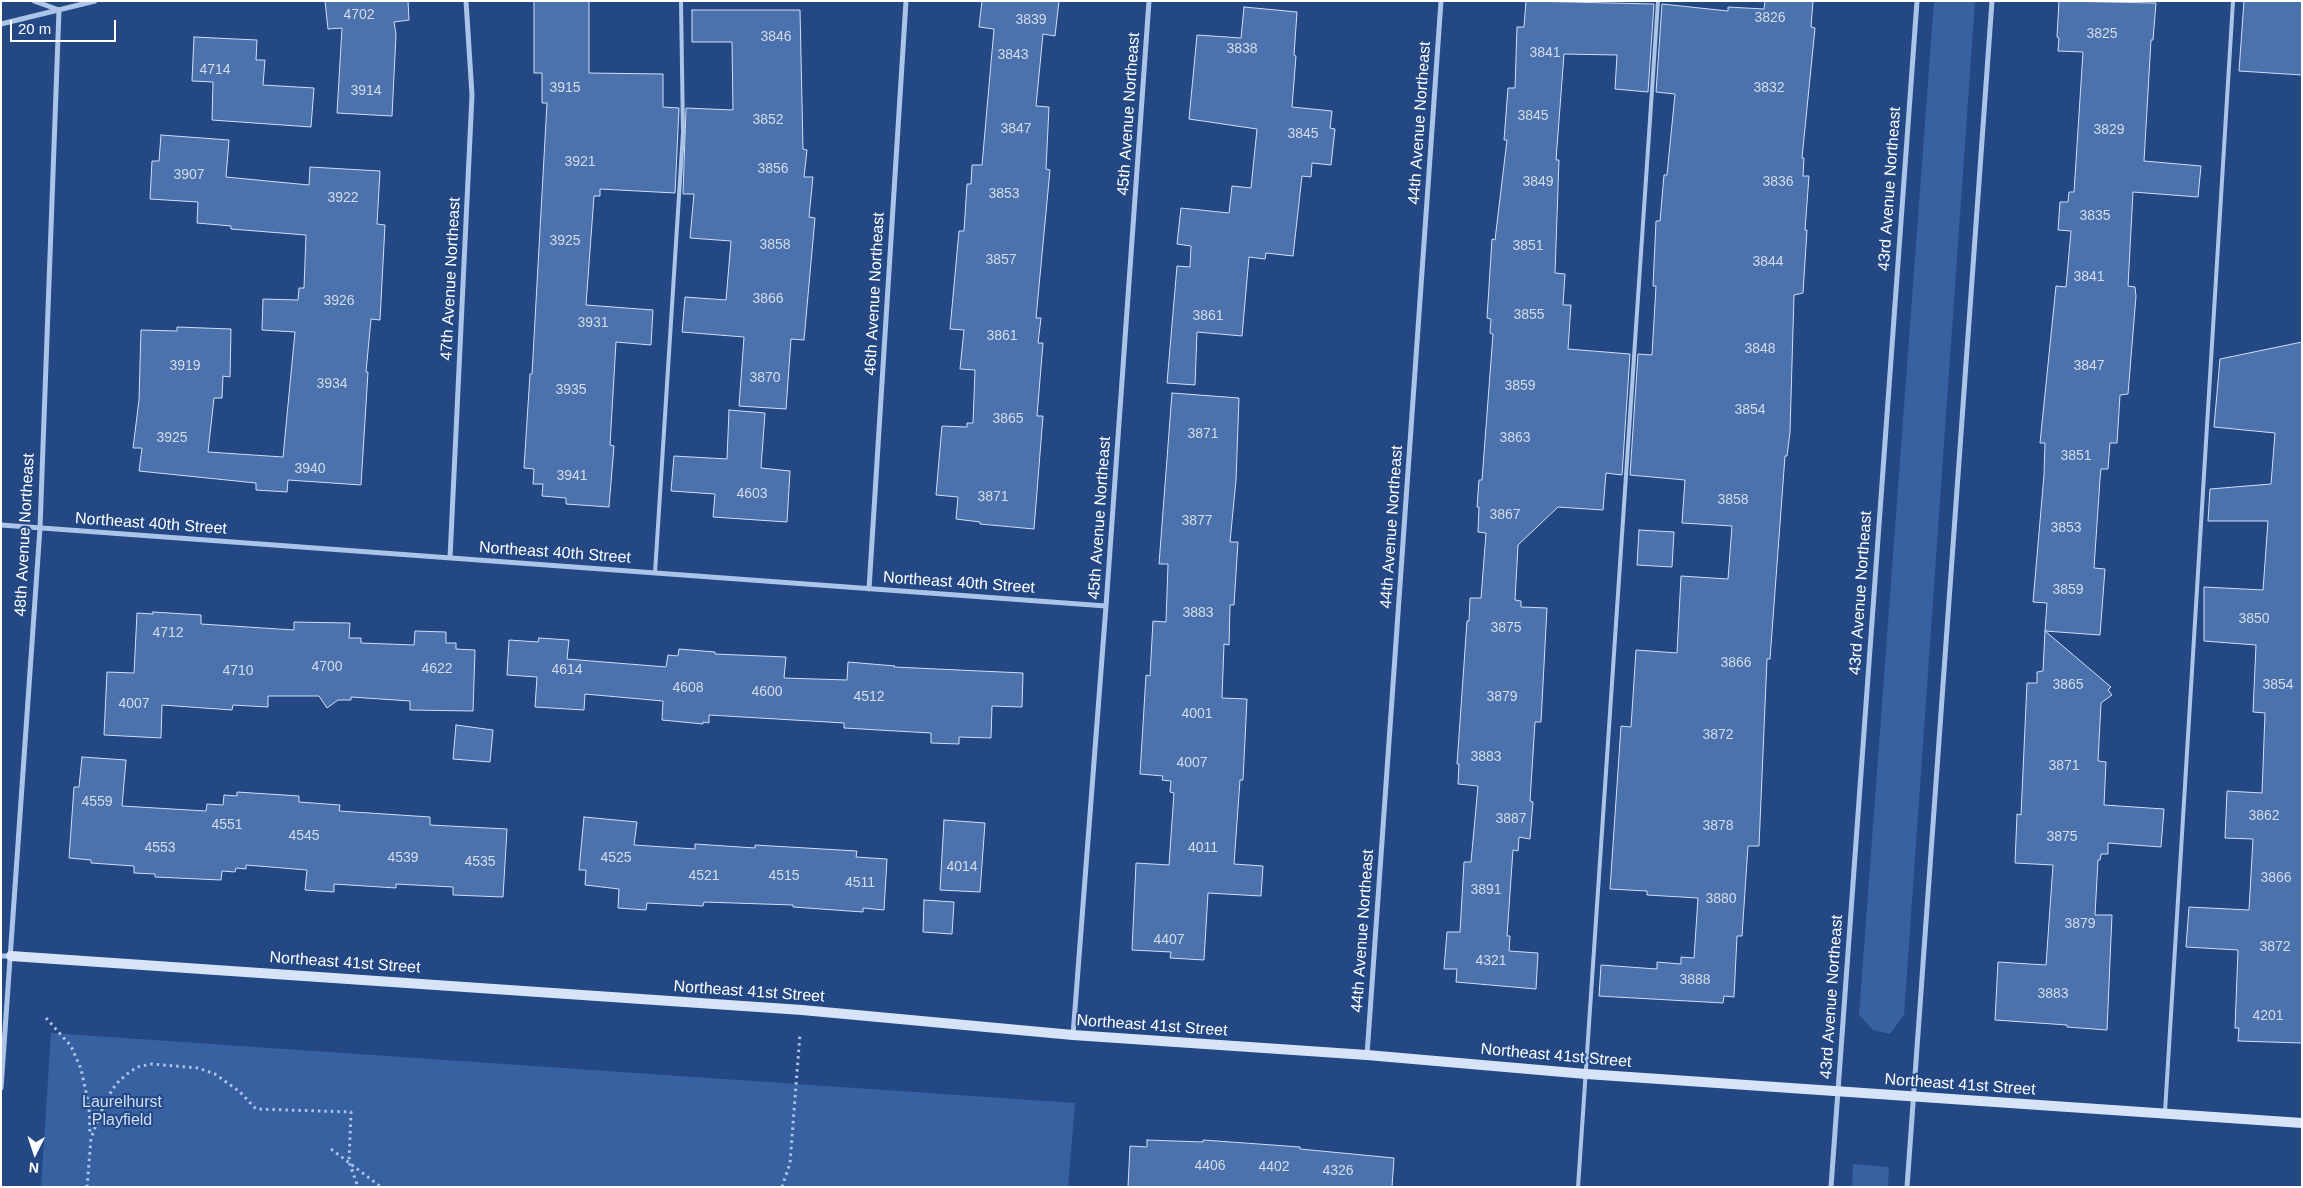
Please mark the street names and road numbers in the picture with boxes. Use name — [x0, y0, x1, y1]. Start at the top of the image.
street label: 45th Avenue Northeast — [1114, 32, 1144, 196]
street label: 44th Avenue Northeast — [1405, 41, 1435, 205]
street label: 43rd Avenue Northeast — [1875, 106, 1905, 272]
street label: 47th Avenue Northeast — [437, 197, 465, 361]
street label: 46th Avenue Northeast — [861, 212, 889, 376]
street label: 45th Avenue Northeast — [1085, 436, 1115, 600]
street label: 44th Avenue Northeast — [1377, 445, 1407, 609]
street label: 48th Avenue Northeast — [11, 453, 39, 617]
street label: Northeast 40th Street — [74, 509, 228, 539]
street label: 43rd Avenue Northeast — [1846, 510, 1876, 676]
street label: Northeast 40th Street — [478, 538, 632, 568]
street label: Northeast 40th Street — [882, 568, 1036, 598]
street label: 44th Avenue Northeast — [1348, 849, 1378, 1013]
street label: 43rd Avenue Northeast — [1817, 914, 1847, 1080]
street label: Northeast 41st Street — [269, 948, 421, 978]
street label: Northeast 41st Street — [673, 977, 825, 1007]
street label: Northeast 41st Street — [1076, 1011, 1228, 1041]
street label: Northeast 41st Street — [1480, 1040, 1632, 1072]
street label: Northeast 41st Street — [1884, 1070, 2036, 1100]

